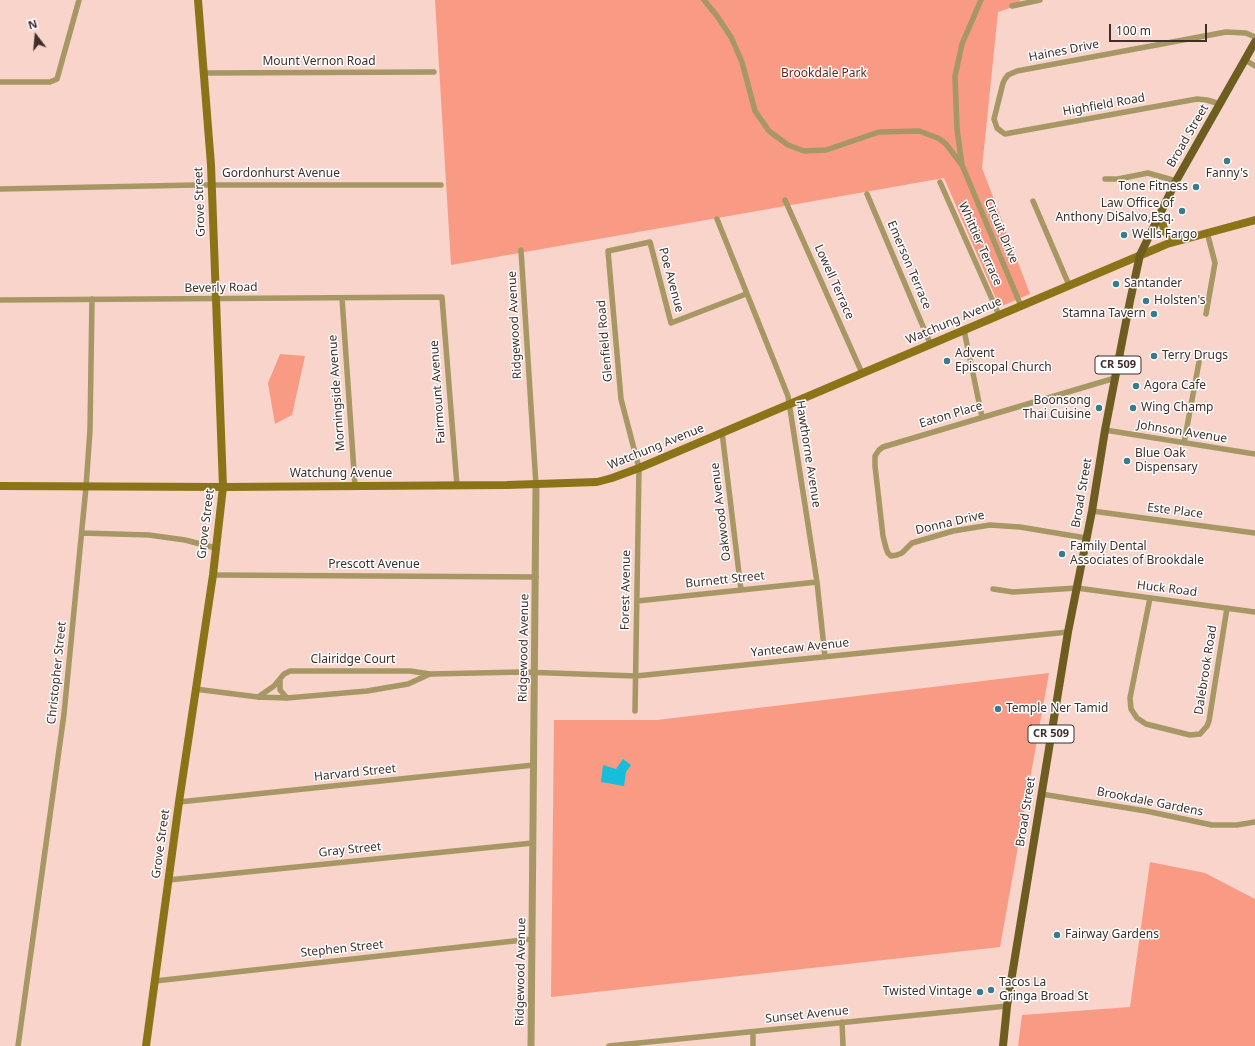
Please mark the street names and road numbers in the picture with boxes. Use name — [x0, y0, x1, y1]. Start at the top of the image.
street label: Haines Drive — [1028, 37, 1100, 65]
street label: Mount Vernon Road — [262, 55, 376, 69]
street label: Highfield Road — [1062, 91, 1146, 119]
street label: Broad Street — [1164, 102, 1212, 170]
street label: Grove Street — [192, 167, 208, 237]
street label: Gordonhurst Avenue — [222, 167, 340, 181]
street label: Circuit Drive — [981, 197, 1021, 265]
street label: Whittier Terrace — [955, 200, 1005, 288]
street label: Emerson Terrace — [884, 219, 934, 311]
street label: Lowell Terrace — [811, 242, 857, 322]
street label: Poe Avenue — [655, 246, 687, 314]
street label: Ridgewood Avenue — [505, 270, 525, 380]
street label: Beverly Road — [184, 280, 258, 296]
street label: Watchung Avenue — [904, 294, 1004, 348]
street label: Glenfield Road — [594, 299, 616, 383]
street label: Morningside Avenue — [326, 334, 348, 452]
street label: Fairmount Avenue — [427, 340, 449, 444]
road number: CR 509 — [1095, 356, 1141, 374]
street label: Hawthorne Avenue — [792, 399, 824, 509]
street label: Eaton Place — [918, 399, 984, 431]
street label: Johnson Avenue — [1136, 418, 1228, 446]
street label: Watchung Avenue — [606, 421, 706, 473]
street label: Broad Street — [1069, 457, 1095, 529]
street label: Oakwood Avenue — [708, 462, 734, 562]
street label: Watchung Avenue — [290, 467, 392, 481]
street label: Grove Street — [195, 488, 217, 560]
street label: Este Place — [1146, 500, 1204, 522]
street label: Donna Drive — [914, 508, 986, 538]
street label: Forest Avenue — [618, 550, 634, 630]
street label: Prescott Avenue — [328, 558, 420, 572]
street label: Burnett Street — [685, 569, 765, 591]
street label: Huck Road — [1136, 578, 1198, 600]
street label: Ridgewood Avenue — [516, 594, 532, 702]
street label: Christopher Street — [44, 621, 70, 725]
street label: Dalebrook Road — [1192, 624, 1220, 716]
street label: Yantecaw Avenue — [750, 636, 850, 660]
street label: Clairidge Court — [311, 653, 395, 667]
road number: CR 509 — [1028, 725, 1074, 743]
street label: Harvard Street — [313, 762, 397, 784]
street label: Broad Street — [1013, 776, 1039, 848]
street label: Brookdale Gardens — [1096, 785, 1204, 819]
street label: Grove Street — [149, 808, 173, 880]
street label: Gray Street — [318, 840, 382, 860]
street label: Ridgewood Avenue — [513, 918, 529, 1026]
street label: Stephen Street — [300, 937, 384, 961]
street label: Sunset Avenue — [765, 1003, 849, 1027]

